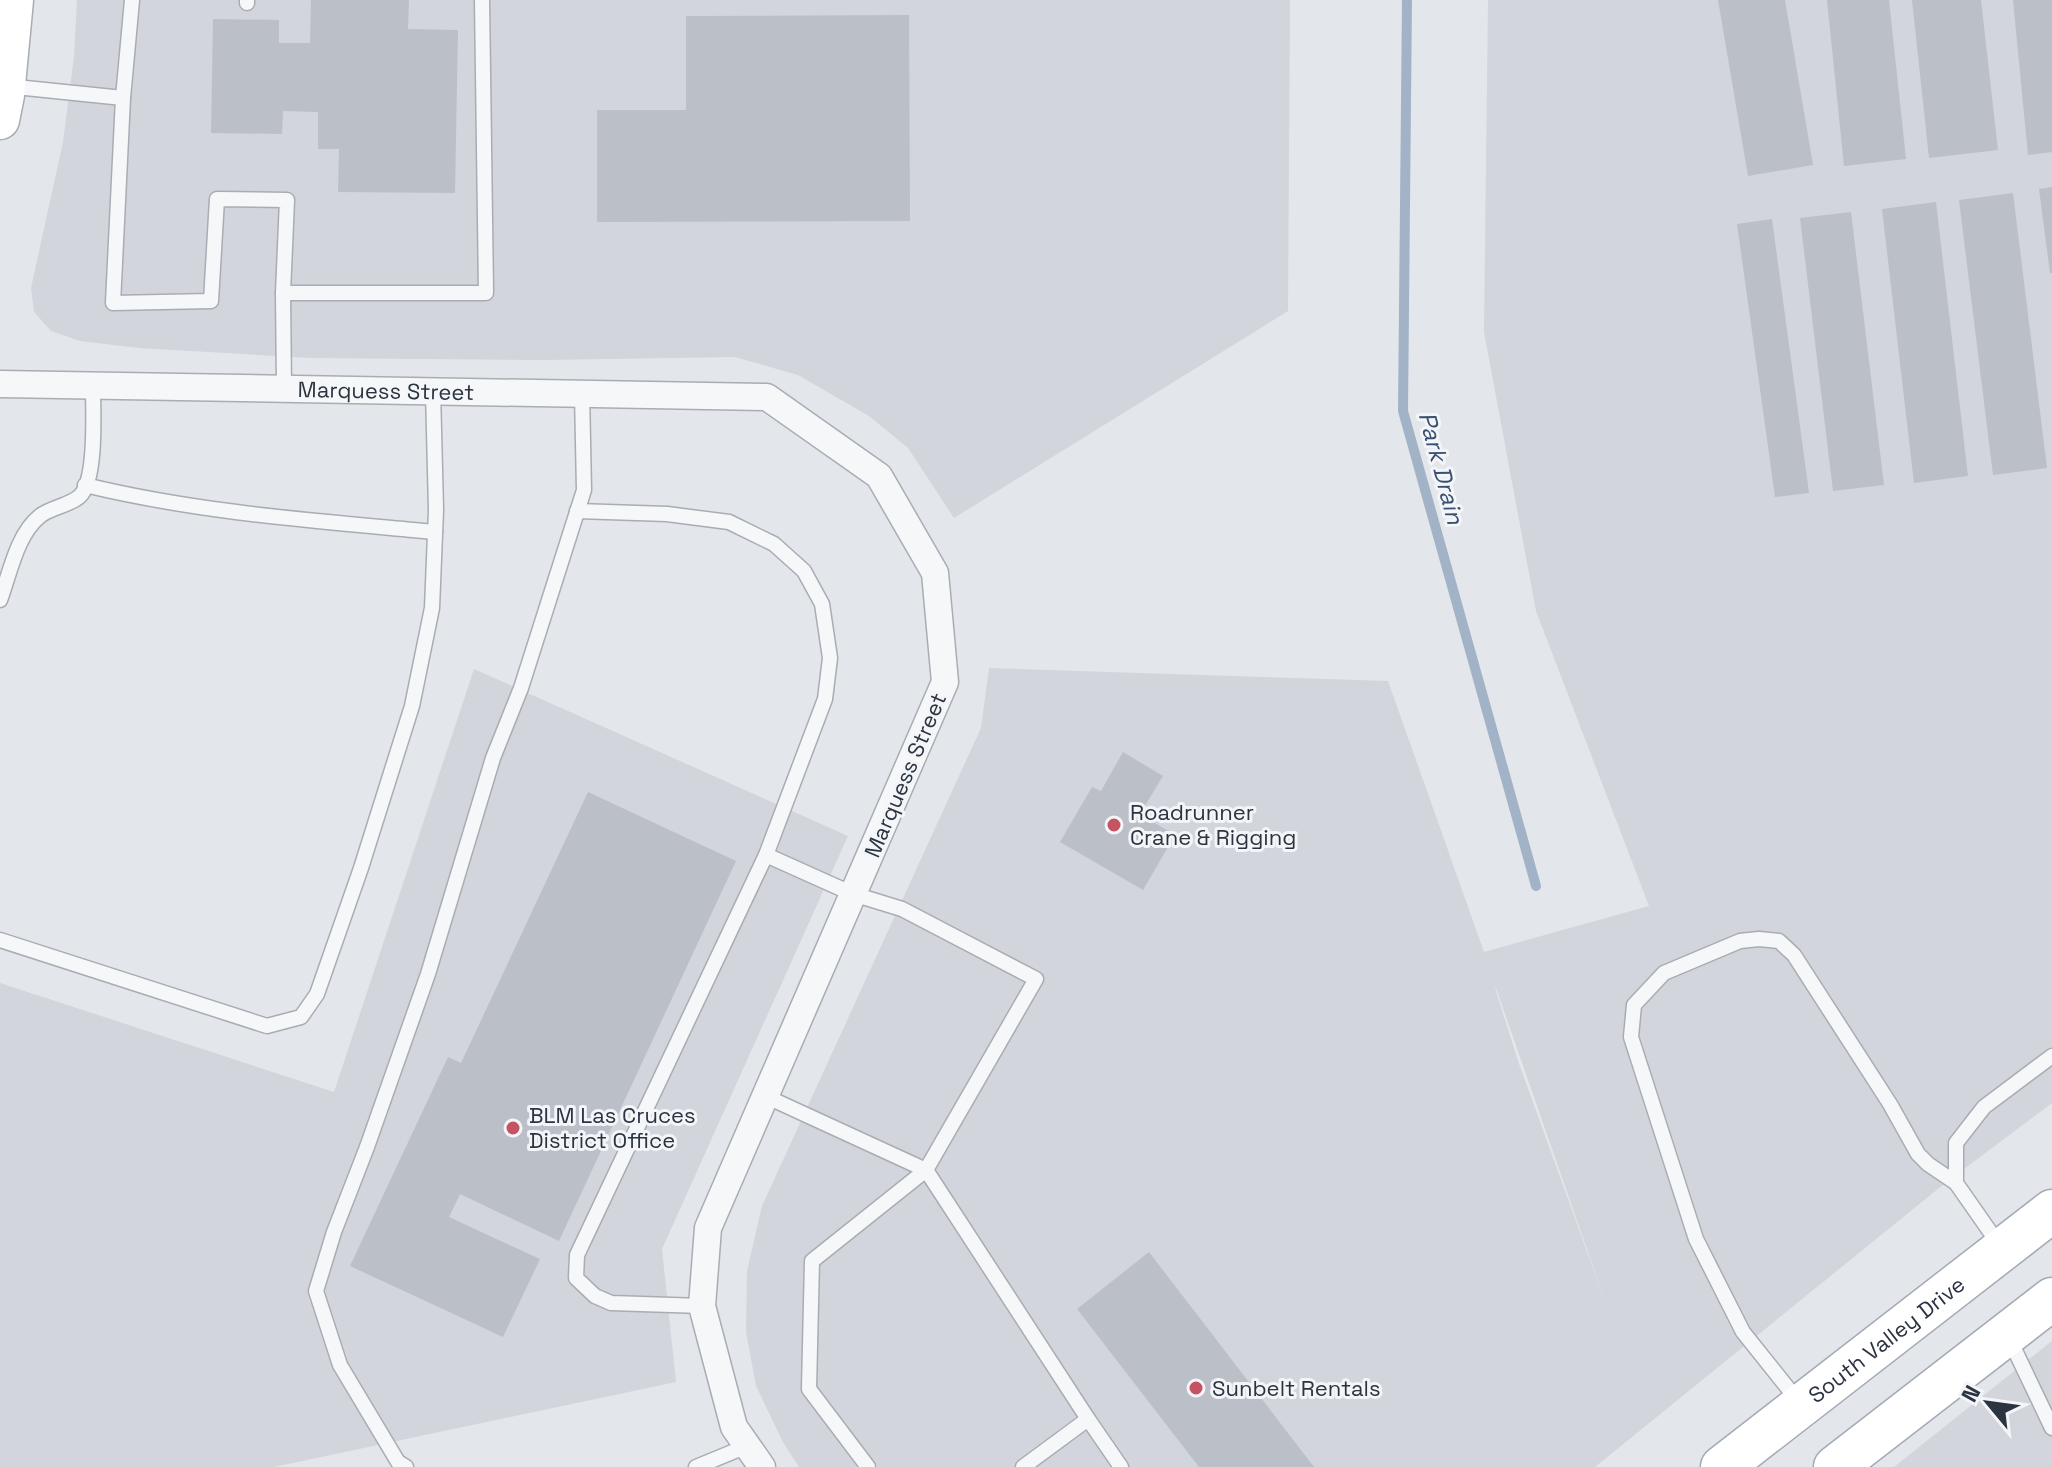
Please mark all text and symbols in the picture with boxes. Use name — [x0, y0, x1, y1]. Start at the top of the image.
street label: Marquess Street — [298, 375, 474, 406]
water label: Park Drain — [1412, 408, 1472, 529]
street label: Marquess Street — [858, 688, 952, 862]
place label: Roadrunner Crane & Rigging — [1130, 798, 1296, 851]
marker: Roadrunner Crane & Rigging — [1105, 816, 1123, 834]
place label: BLM Las Cruces District Office — [529, 1101, 696, 1154]
marker: BLM Las Cruces District Office — [504, 1119, 522, 1137]
street label: South Valley Drive — [1802, 1270, 1970, 1409]
north arrow — [1948, 1363, 2028, 1443]
place label: Sunbelt Rentals — [1212, 1374, 1381, 1402]
marker: Sunbelt Rentals — [1187, 1379, 1205, 1397]
text: N — [1955, 1380, 1986, 1407]

